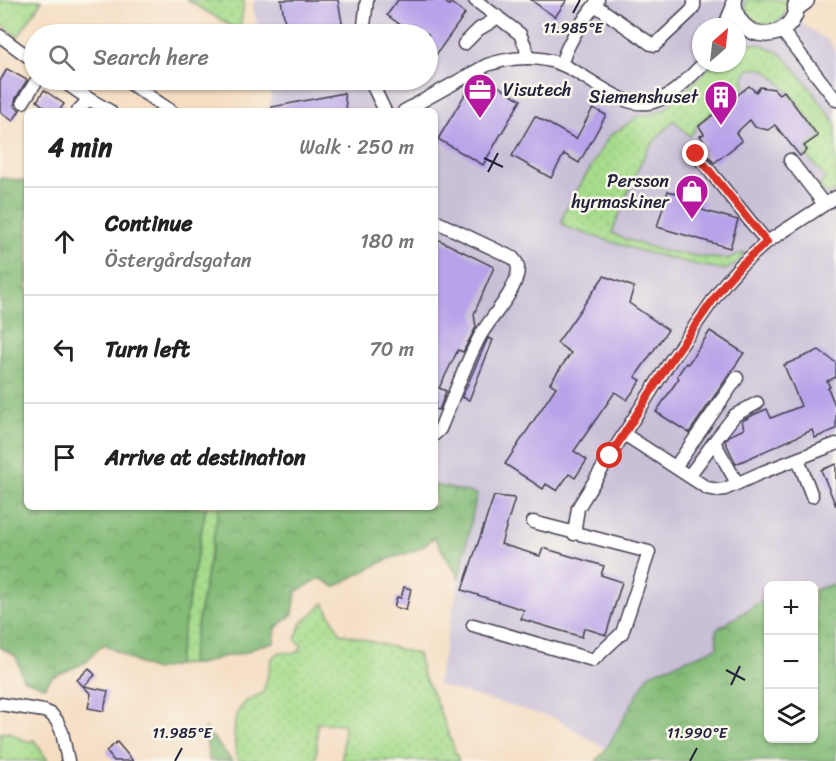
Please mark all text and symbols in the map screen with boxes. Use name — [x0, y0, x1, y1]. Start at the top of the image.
text: 11.985°E — [543, 15, 604, 41]
north arrow — [692, 18, 746, 72]
search box — [24, 24, 438, 90]
text: Search here — [93, 38, 209, 77]
icon: search — [45, 41, 78, 74]
office icon: Visutech — [462, 72, 498, 119]
place label: Visutech — [503, 74, 572, 106]
building icon: Siemenshuset — [703, 79, 739, 126]
place label: Siemenshuset — [589, 81, 699, 113]
text: 4 min — [48, 124, 112, 170]
text: Walk · 250 m — [300, 130, 414, 165]
route end — [682, 140, 708, 166]
place label: Persson hyrmaskiner — [570, 165, 671, 218]
shop icon: Persson hyrmaskiner — [674, 173, 710, 220]
text: Continue — [105, 204, 193, 243]
text: 180 m — [360, 224, 414, 259]
icon: ahead — [48, 225, 81, 258]
text: Östergårdsgatan — [105, 243, 251, 278]
text: Turn left — [105, 330, 190, 369]
text: 70 m — [369, 332, 414, 367]
icon: left — [48, 333, 81, 366]
text: Arrive at destination — [105, 438, 306, 477]
icon: arrive — [48, 441, 81, 474]
route start — [596, 442, 622, 468]
map controls — [764, 581, 818, 743]
button: + — [764, 581, 818, 635]
button: − — [764, 635, 818, 689]
button: layers — [764, 689, 818, 743]
text: 11.985°E — [152, 720, 213, 746]
text: 11.990°E — [667, 720, 729, 746]

